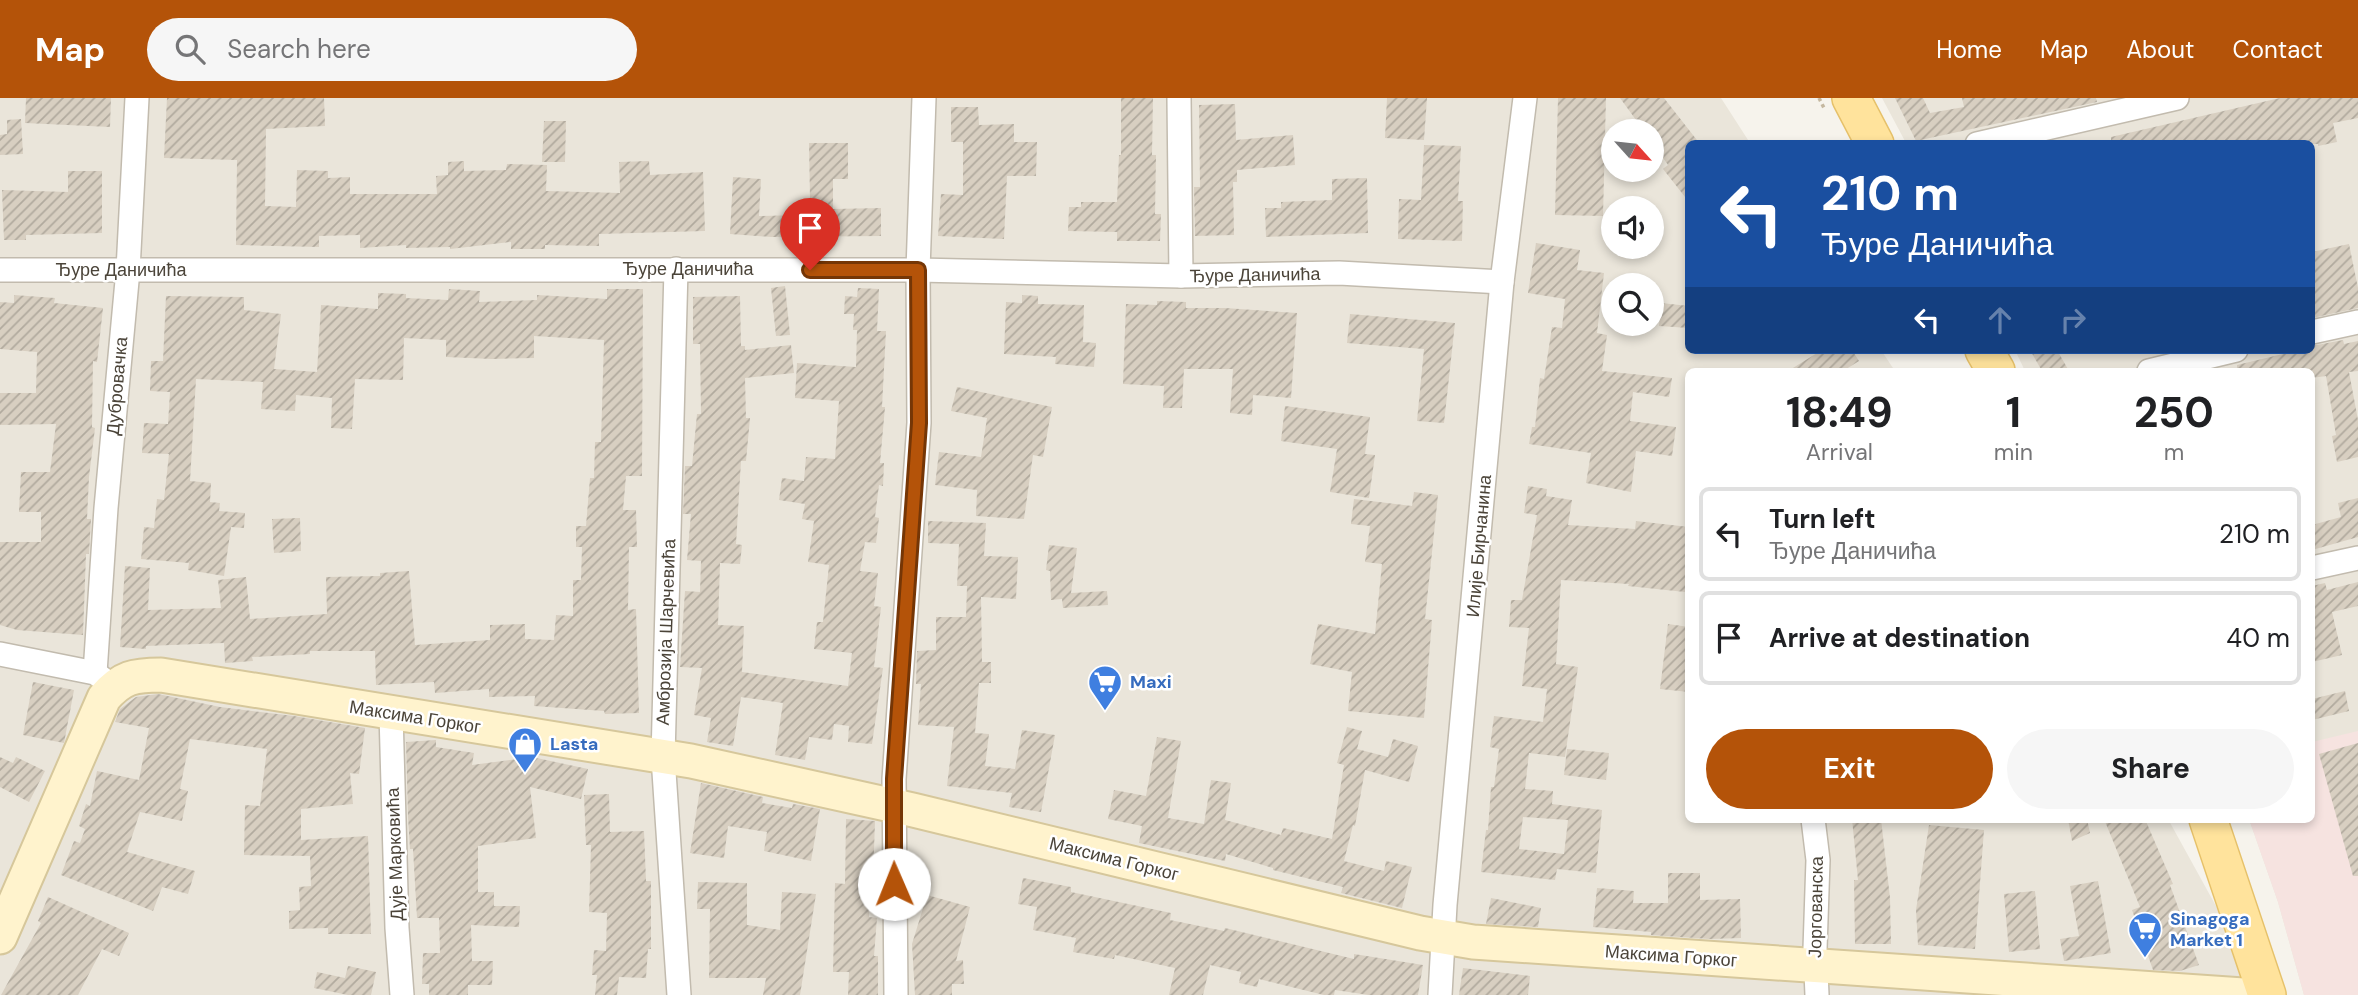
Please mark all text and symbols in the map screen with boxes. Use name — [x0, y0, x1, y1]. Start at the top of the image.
search box — [147, 18, 637, 81]
text: Map — [35, 28, 105, 71]
icon: search — [171, 30, 209, 68]
text: Search here — [227, 32, 371, 66]
text: Home — [1936, 34, 2002, 65]
text: Map — [2040, 34, 2088, 65]
text: About — [2126, 34, 2195, 65]
text: Contact — [2233, 34, 2323, 65]
north arrow — [1601, 119, 1664, 182]
map controls — [1601, 119, 1664, 336]
text: 210 m — [1821, 161, 1959, 225]
icon: left — [1706, 168, 1797, 259]
button: sound — [1601, 196, 1664, 259]
pin — [780, 198, 840, 270]
icon: arrive — [791, 209, 829, 247]
text: Ђуре Даничића — [1821, 223, 2054, 265]
street label: Ђуре Даничића — [623, 257, 754, 281]
street label: Ђуре Даничића — [56, 258, 187, 282]
street label: Ђуре Даничића — [1189, 262, 1322, 288]
button: search — [1601, 273, 1664, 336]
icon: left — [1908, 301, 1946, 339]
icon: ahead — [1981, 301, 2019, 339]
icon: right — [2054, 301, 2092, 339]
street label: Дубровачка — [101, 335, 133, 436]
text: 18:49 — [1786, 385, 1893, 440]
text: 1 — [2006, 385, 2021, 440]
text: 250 — [2134, 385, 2214, 440]
text: Arrival — [1806, 437, 1873, 467]
text: min — [1994, 437, 2033, 467]
text: m — [2164, 437, 2184, 467]
street label: Илије Бирчанина — [1461, 473, 1497, 618]
text: Turn left — [1769, 502, 1876, 536]
icon: left — [1710, 515, 1748, 553]
text: 210 m — [2219, 517, 2290, 551]
text: Ђуре Даничића — [1769, 536, 1936, 566]
street label: Амброзија Шарчевића — [651, 537, 681, 726]
icon: arrive — [1710, 619, 1748, 657]
text: Arrive at destination — [1769, 621, 2030, 655]
text: 40 m — [2226, 621, 2290, 655]
supermarket icon: Maxi — [1086, 663, 1124, 712]
place label: Maxi — [1130, 670, 1172, 694]
street label: Максима Горког — [348, 695, 483, 739]
shop icon: Lasta — [506, 725, 544, 774]
button: Exit — [1706, 729, 1993, 809]
button: Share — [2007, 729, 2294, 809]
place label: Lasta — [550, 732, 598, 756]
street label: Дује Марковића — [381, 786, 409, 921]
street label: Максима Горког — [1047, 831, 1182, 887]
position arrow — [857, 847, 931, 921]
street label: Јоргованска — [1803, 855, 1829, 958]
place label: Sinagoga Market 1 — [2170, 907, 2250, 952]
supermarket icon: Sinagoga Market 1 — [2126, 910, 2164, 959]
street label: Максима Горког — [1604, 939, 1738, 973]

